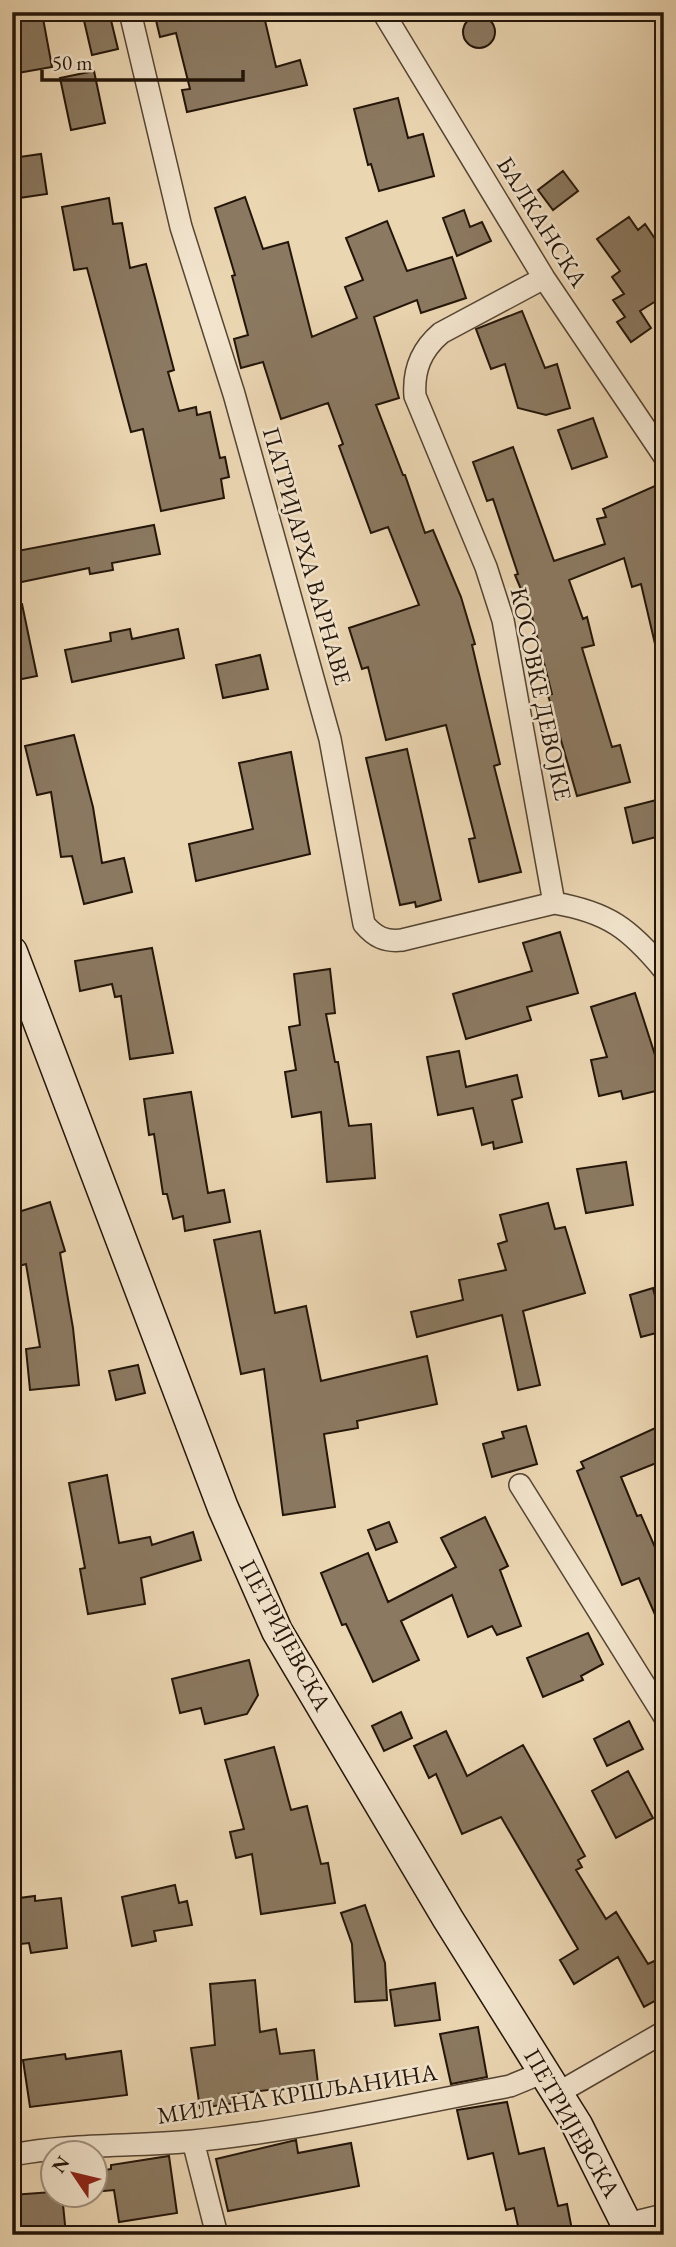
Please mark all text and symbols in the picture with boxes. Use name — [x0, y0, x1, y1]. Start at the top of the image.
scale bar — [42, 38, 243, 82]
text: 50 m — [52, 49, 93, 76]
street label: БАЛКАНСКА — [490, 151, 595, 293]
street label: ПАТРИЈАРХА ВАРНАВЕ — [256, 423, 359, 688]
street label: КОСОВКЕ ДЕВОЈКЕ — [504, 584, 579, 803]
street label: ПЕТРИЈЕВСКА — [232, 1554, 339, 1716]
street label: ПЕТРИЈЕВСКА — [517, 2043, 628, 2203]
street label: МИЛАНА КРШЉАНИНА — [155, 2056, 440, 2131]
north arrow — [38, 2138, 108, 2208]
text: N — [46, 2151, 75, 2178]

